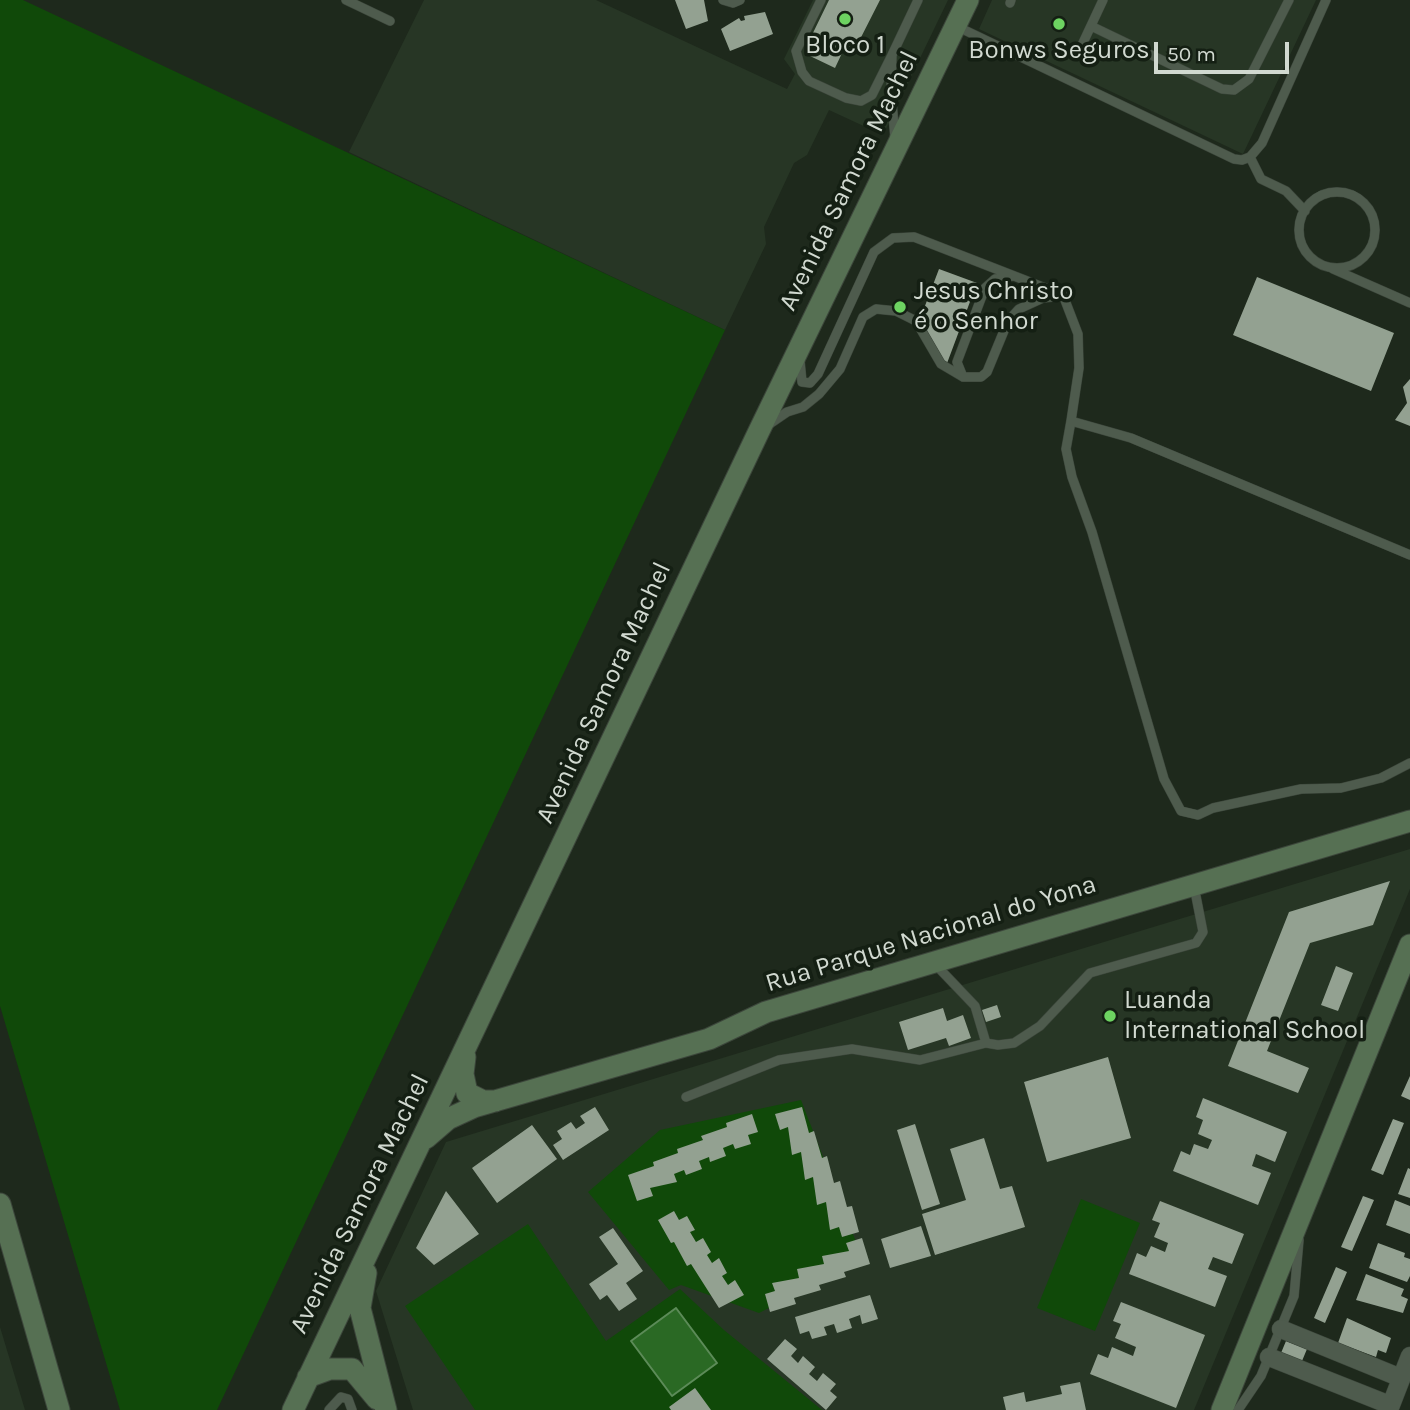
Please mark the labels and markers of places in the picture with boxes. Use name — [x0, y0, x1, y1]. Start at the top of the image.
marker: Bloco 1 — [837, 11, 853, 27]
marker: Bonws Seguros — [1051, 16, 1067, 32]
place label: Bloco 1 — [805, 30, 885, 62]
place label: Bonws Seguros — [968, 35, 1150, 67]
place label: Jesus Christo é o Senhor — [914, 276, 1074, 338]
marker: Jesus Christo é o Senhor — [892, 299, 908, 315]
place label: Luanda International School — [1124, 985, 1365, 1046]
marker: Luanda International School — [1102, 1008, 1118, 1024]

